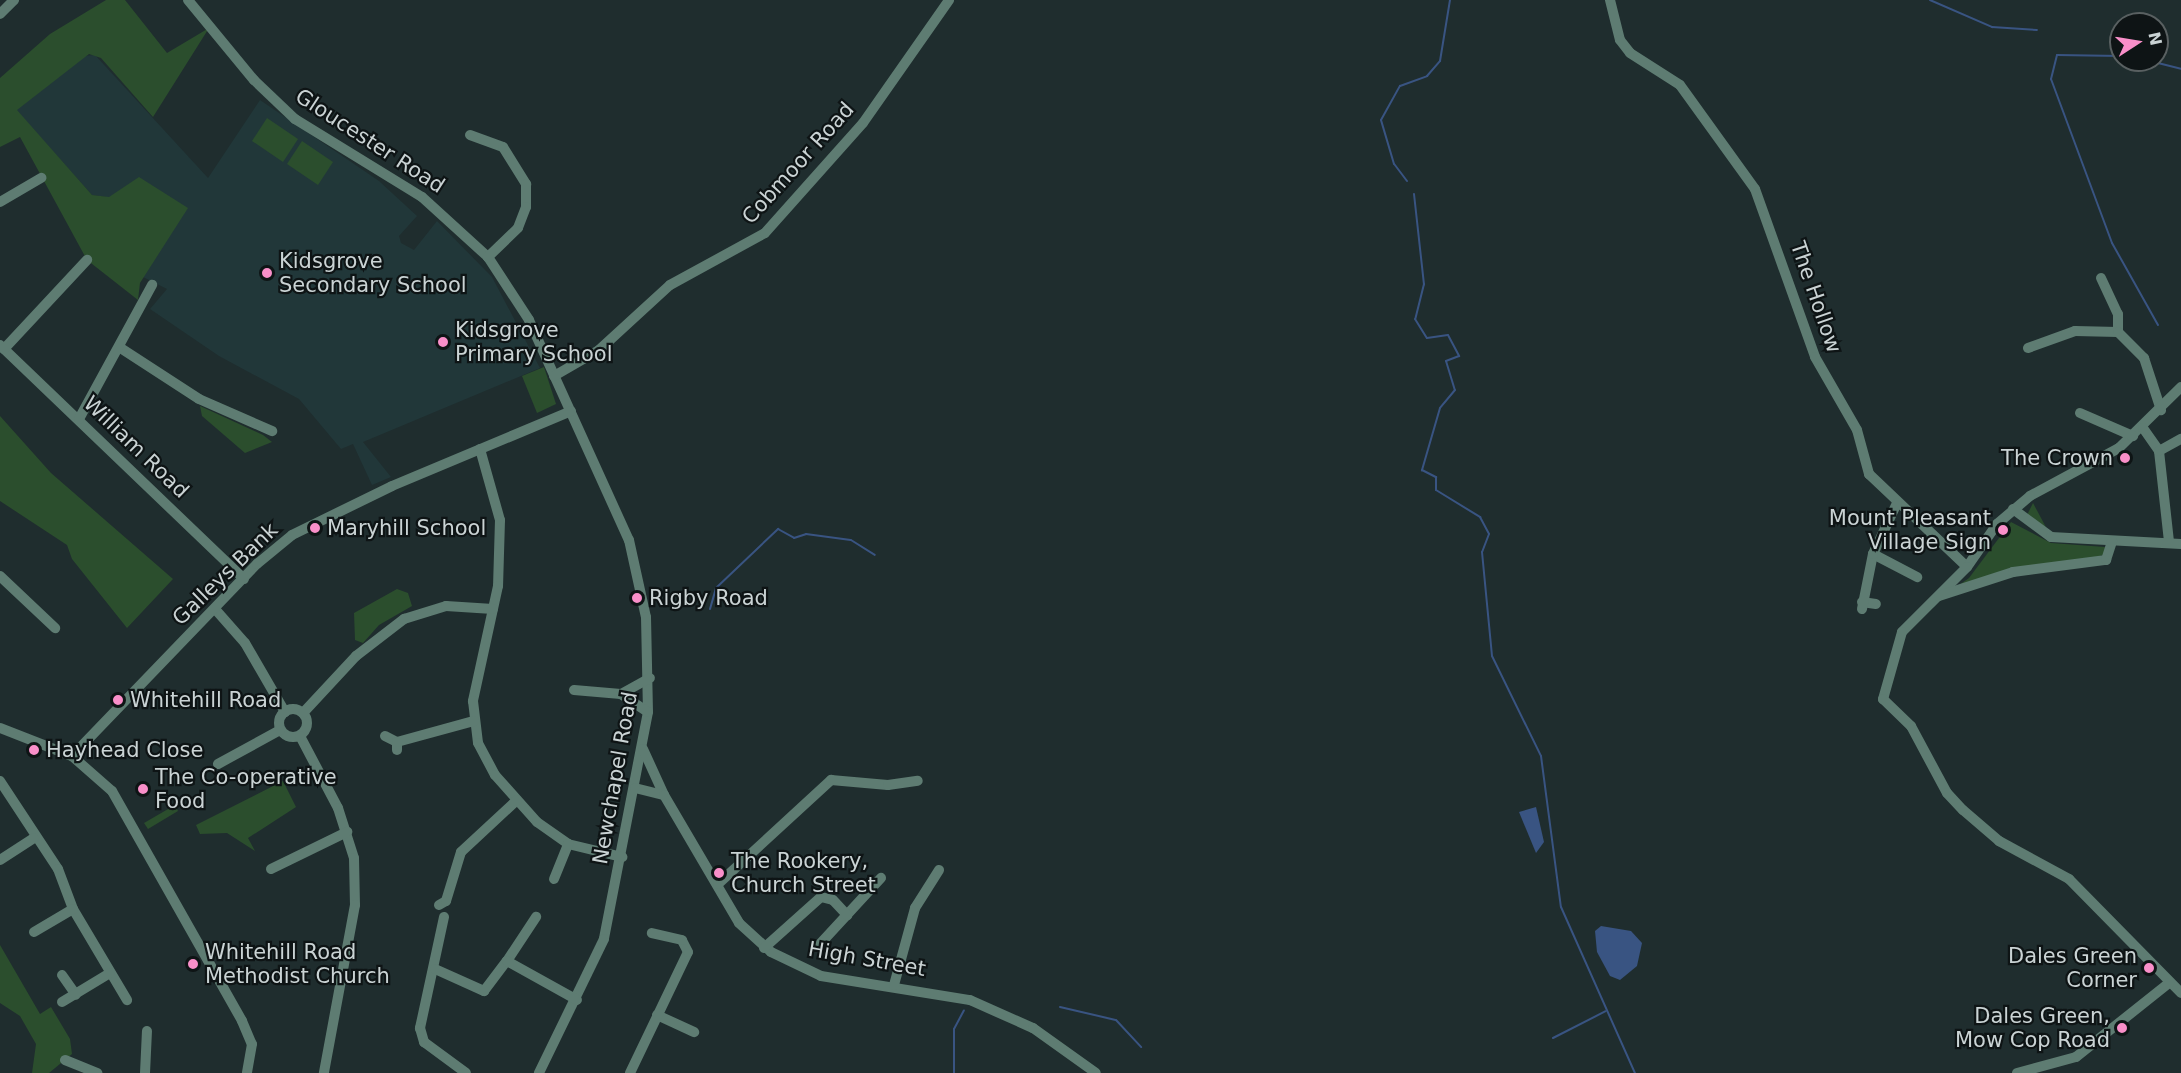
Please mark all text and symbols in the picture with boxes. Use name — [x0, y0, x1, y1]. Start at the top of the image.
north arrow — [2109, 12, 2169, 72]
text: N — [2144, 30, 2166, 47]
street label: Gloucester Road — [291, 83, 449, 199]
street label: Cobmoor Road — [737, 97, 859, 229]
street label: The Hollow — [1785, 238, 1847, 356]
place label: Kidsgrove Secondary School — [279, 248, 467, 298]
marker: Kidsgrove Secondary School — [260, 266, 274, 280]
place label: Kidsgrove Primary School — [455, 317, 613, 367]
marker: Kidsgrove Primary School — [436, 335, 450, 349]
street label: William Road — [78, 391, 194, 503]
place label: The Crown — [2001, 445, 2113, 471]
marker: The Crown — [2118, 451, 2132, 465]
place label: Mount Pleasant Village Sign — [1829, 505, 1991, 555]
place label: Maryhill School — [327, 515, 486, 541]
street label: Galleys Bank — [167, 518, 283, 630]
marker: Maryhill School — [308, 521, 322, 535]
marker: Mount Pleasant Village Sign — [1996, 523, 2010, 537]
place label: Rigby Road — [649, 585, 768, 611]
marker: Rigby Road — [630, 591, 644, 605]
place label: Whitehill Road — [130, 687, 281, 713]
street label: Newchapel Road — [587, 690, 643, 866]
marker: Whitehill Road — [111, 693, 125, 707]
place label: Hayhead Close — [46, 737, 203, 763]
marker: Hayhead Close — [27, 743, 41, 757]
place label: The Co-operative Food — [155, 764, 337, 814]
marker: The Co-operative Food — [136, 782, 150, 796]
place label: The Rookery, Church Street — [731, 848, 876, 898]
marker: The Rookery, Church Street — [712, 866, 726, 880]
street label: High Street — [806, 936, 928, 982]
place label: Whitehill Road Methodist Church — [205, 939, 390, 989]
place label: Dales Green Corner — [2008, 943, 2137, 993]
marker: Whitehill Road Methodist Church — [186, 957, 200, 971]
marker: Dales Green Corner — [2142, 961, 2156, 975]
place label: Dales Green, Mow Cop Road — [1955, 1003, 2110, 1053]
marker: Dales Green, Mow Cop Road — [2115, 1021, 2129, 1035]

